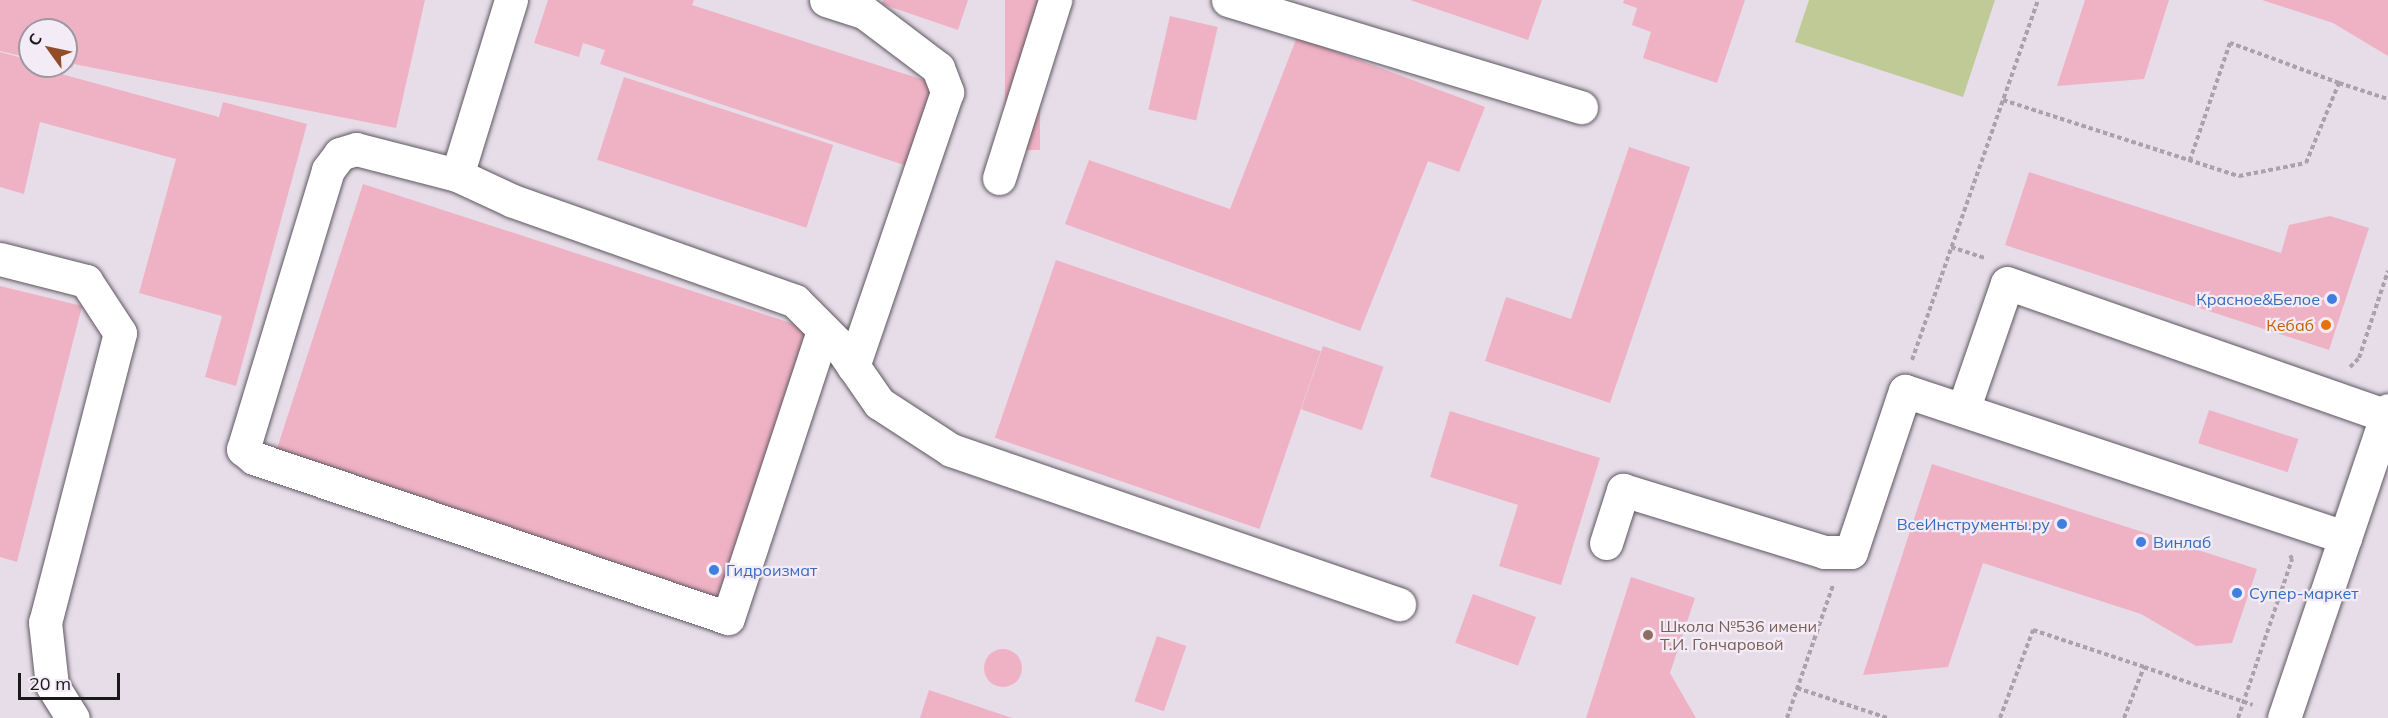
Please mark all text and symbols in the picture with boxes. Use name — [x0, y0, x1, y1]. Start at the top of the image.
north arrow — [18, 18, 78, 78]
text: С — [23, 29, 46, 49]
place label: Красное&Белое — [2196, 289, 2320, 309]
marker: Красное&Белое — [2325, 292, 2339, 306]
place label: Кебаб — [2266, 315, 2314, 335]
marker: Кебаб — [2319, 318, 2333, 332]
place label: ВсеИнструменты.ру — [1897, 514, 2050, 534]
marker: ВсеИнструменты.ру — [2055, 517, 2069, 531]
place label: Винлаб — [2153, 532, 2211, 552]
marker: Винлаб — [2134, 535, 2148, 549]
place label: Гидроизмат — [726, 560, 817, 580]
marker: Гидроизмат — [707, 563, 721, 577]
place label: Супер-маркет — [2249, 583, 2359, 603]
marker: Супер-маркет — [2230, 586, 2244, 600]
place label: Школа №536 имени Т.И. Гончаровой — [1660, 616, 1817, 654]
marker: Школа №536 имени Т.И. Гончаровой — [1641, 628, 1655, 642]
scale bar — [21, 661, 123, 699]
text: 20 m — [29, 672, 71, 695]

